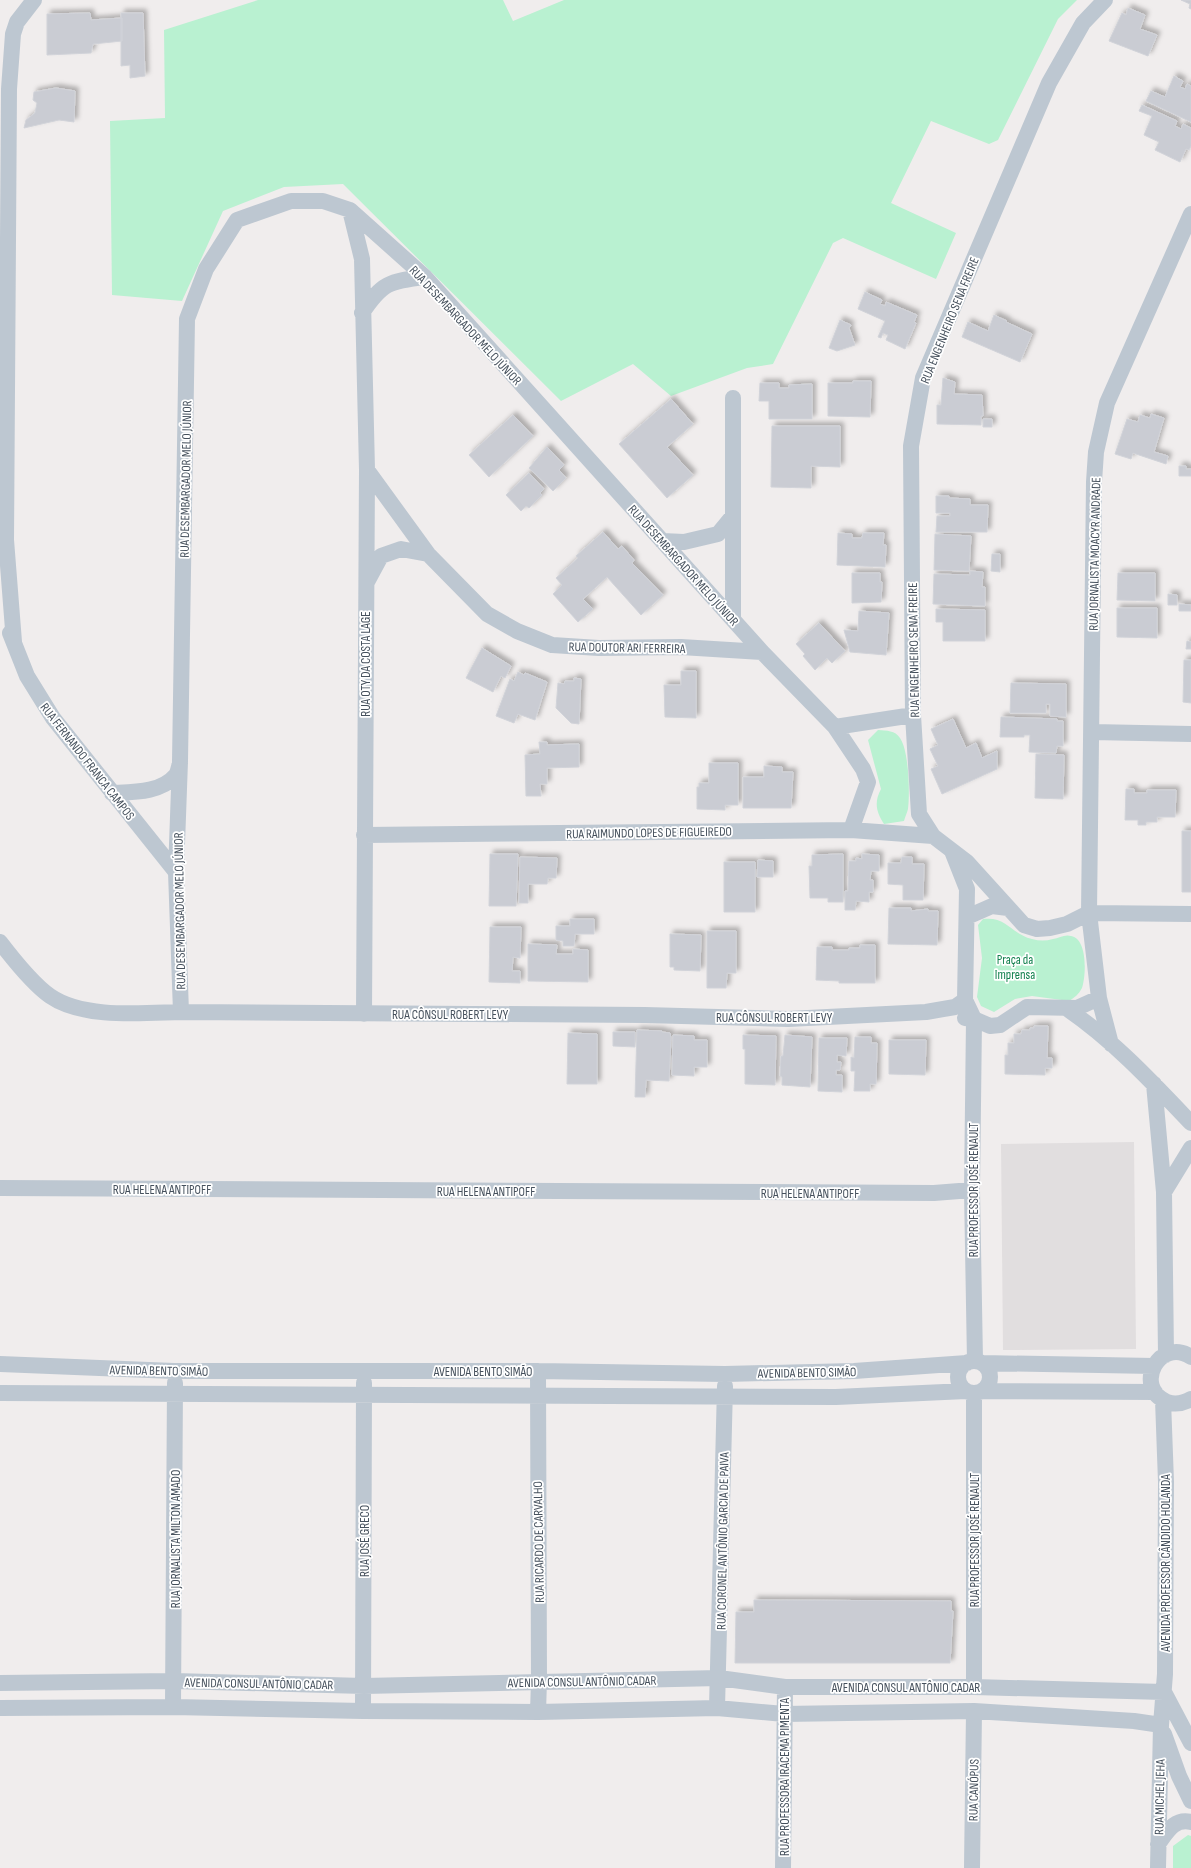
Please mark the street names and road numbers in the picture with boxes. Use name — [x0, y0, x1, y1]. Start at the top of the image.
street label: RUA ENGENHEIRO SENA FREIRE — [917, 255, 983, 386]
street label: RUA DESEMBARGADOR MELO JÚNIOR — [406, 263, 525, 389]
street label: RUA DESEMBARGADOR MELO JÚNIOR — [177, 400, 195, 558]
street label: RUA JORNALISTA MOACYR ANDRADE — [1086, 477, 1104, 631]
street label: RUA DESEMBARGADOR MELO JÚNIOR — [625, 502, 742, 630]
street label: RUA ENGENHEIRO SENA FREIRE — [905, 582, 923, 718]
street label: RUA OTY DA COSTA LAGE — [358, 611, 374, 717]
street label: RUA DOUTOR ARI FERREIRA — [568, 639, 686, 657]
street label: RUA FERNANDO FRANCA CAMPOS — [37, 700, 138, 824]
street label: RUA RAIMUNDO LOPES DE FIGUEIREDO — [566, 824, 732, 842]
street label: RUA DESEMBARGADOR MELO JÚNIOR — [171, 832, 189, 990]
street label: RUA CÔNSUL ROBERT LEVY — [392, 1007, 509, 1023]
street label: RUA CÔNSUL ROBERT LEVY — [716, 1010, 833, 1026]
street label: RUA PROFESSOR JOSÉ RENAULT — [966, 1123, 982, 1257]
street label: RUA HELENA ANTIPOFF — [113, 1182, 211, 1198]
street label: RUA HELENA ANTIPOFF — [437, 1184, 535, 1200]
street label: RUA HELENA ANTIPOFF — [761, 1186, 859, 1202]
street label: AVENIDA BENTO SIMÃO — [109, 1362, 208, 1380]
street label: AVENIDA BENTO SIMÃO — [433, 1364, 532, 1380]
street label: AVENIDA BENTO SIMÃO — [757, 1364, 856, 1382]
street label: RUA CORONEL ANTÔNIO GARCIA DE PAIVA — [713, 1452, 733, 1630]
street label: RUA JORNALISTA MILTON AMADO — [168, 1470, 184, 1608]
street label: RUA PROFESSOR JOSÉ RENAULT — [967, 1473, 983, 1607]
street label: AVENIDA PROFESSOR CÂNDIDO HOLANDA — [1158, 1474, 1174, 1653]
street label: RUA RICARDO DE CARVALHO — [530, 1481, 548, 1603]
street label: RUA JOSÉ GRECO — [357, 1505, 373, 1577]
street label: AVENIDA CONSUL ANTÔNIO CADAR — [507, 1673, 657, 1691]
street label: AVENIDA CONSUL ANTÔNIO CADAR — [183, 1675, 333, 1693]
street label: AVENIDA CONSUL ANTÔNIO CADAR — [831, 1680, 980, 1696]
street label: RUA PROFESSORA IRACEMA PIMENTA — [777, 1697, 793, 1856]
street label: RUA CANÓPUS — [965, 1758, 983, 1821]
street label: RUA MICHEL JEHA — [1151, 1759, 1169, 1835]

